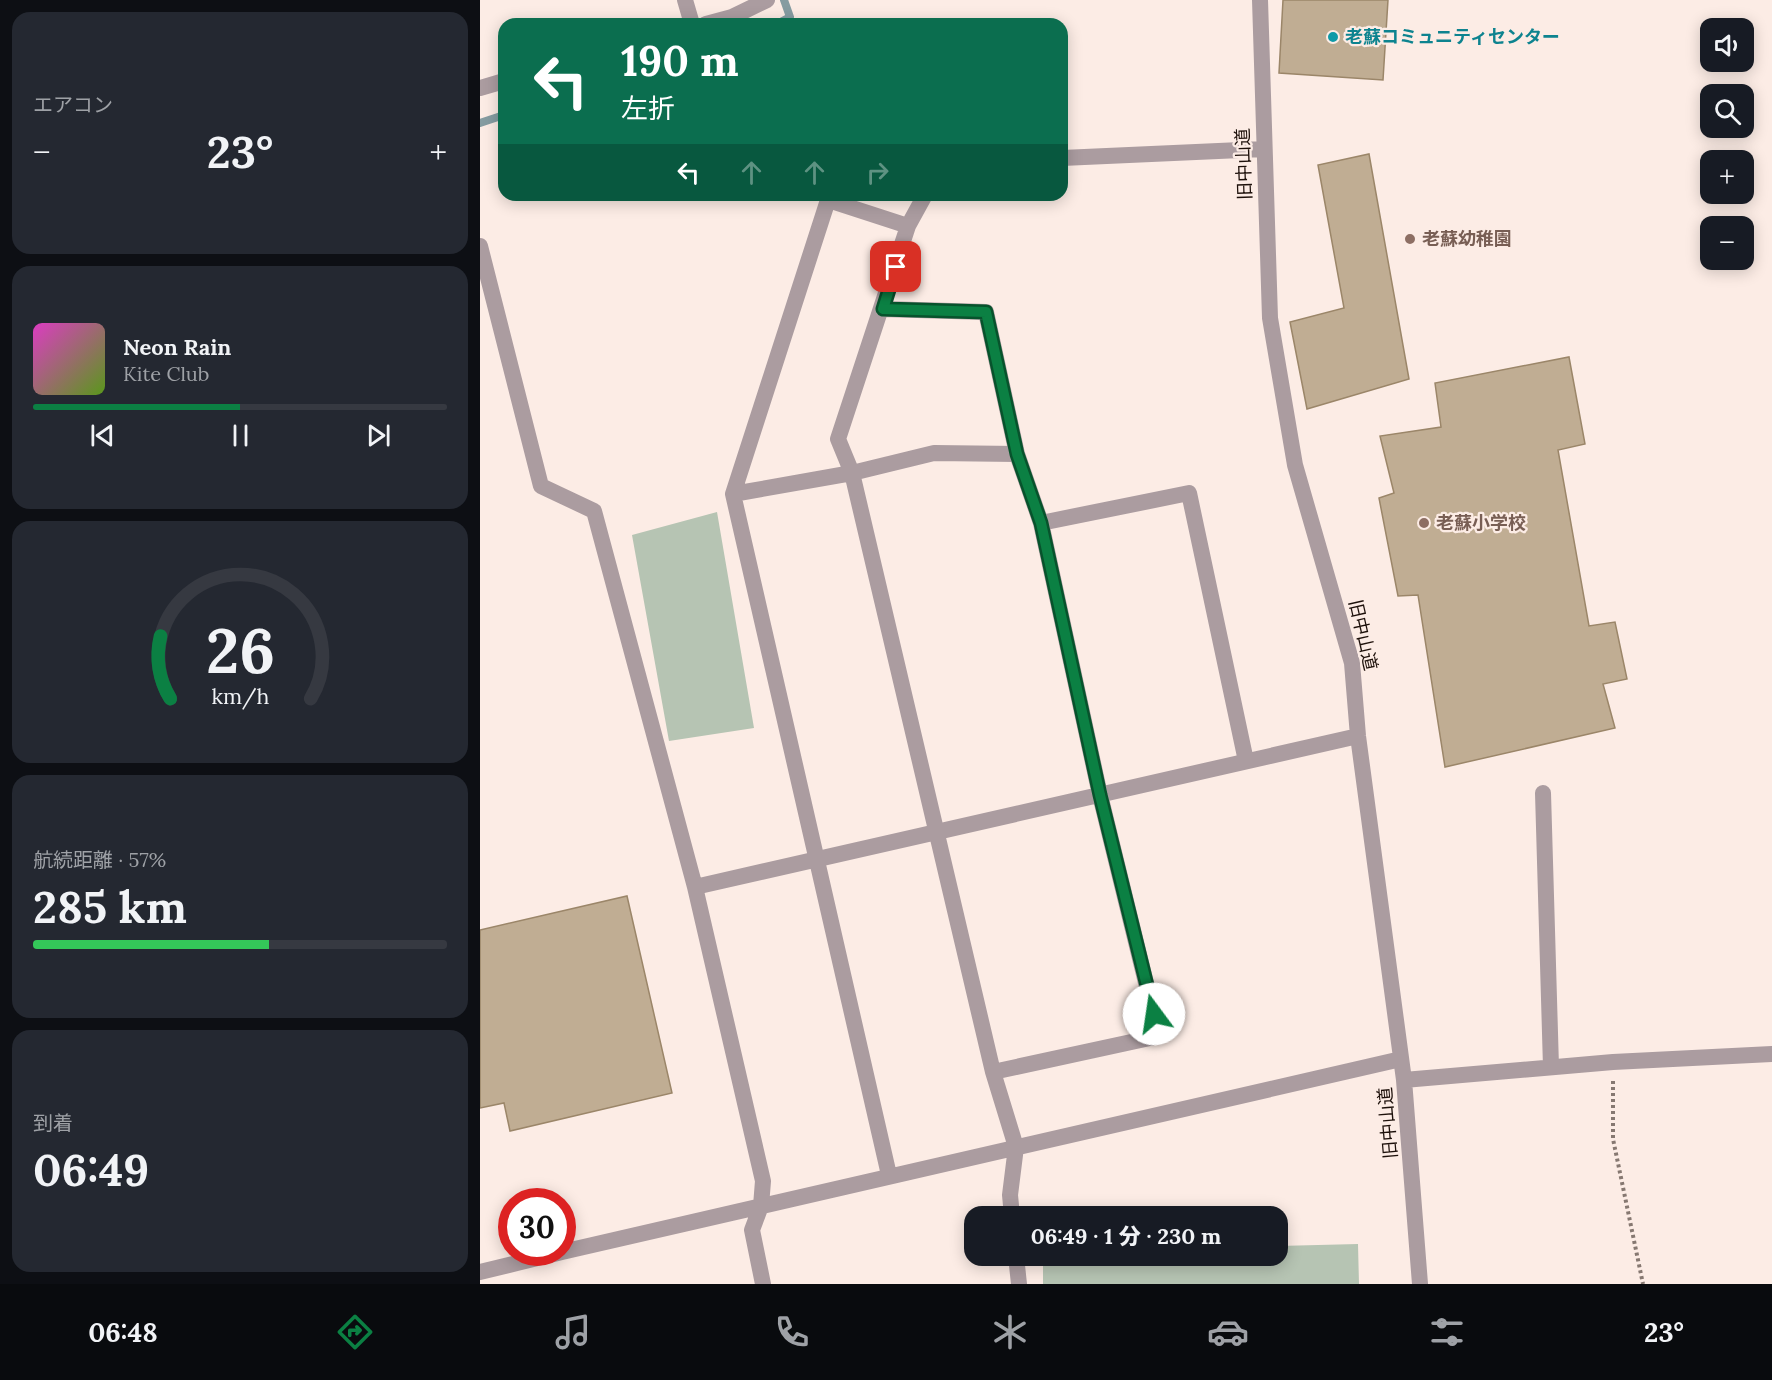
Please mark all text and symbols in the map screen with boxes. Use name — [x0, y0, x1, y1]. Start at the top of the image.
map controls — [1700, 18, 1754, 270]
button: sound — [1700, 18, 1754, 72]
place label: 老蘇コミュニティセンター — [1345, 25, 1560, 48]
marker: 老蘇コミュニティセンター — [1326, 30, 1340, 44]
text: 190 m — [621, 34, 739, 88]
icon: left — [522, 42, 600, 120]
button: search — [1700, 84, 1754, 138]
text: 左折 — [621, 91, 675, 125]
text: エアコン — [33, 92, 113, 117]
text: 23° — [207, 123, 273, 180]
street label: 旧中山道 — [1231, 128, 1256, 200]
text: − — [33, 131, 51, 173]
text: + — [429, 131, 447, 173]
button: + — [1700, 150, 1754, 204]
icon: left — [672, 156, 705, 189]
icon: ahead — [735, 156, 768, 189]
icon: ahead — [798, 156, 831, 189]
icon: right — [861, 156, 894, 189]
button: − — [1700, 216, 1754, 270]
place label: 老蘇幼稚園 — [1422, 227, 1512, 250]
marker: 老蘇幼稚園 — [1403, 232, 1417, 246]
pin — [870, 241, 921, 292]
icon: arrive — [879, 250, 912, 283]
text: Neon Rain — [123, 333, 231, 361]
text: Kite Club — [123, 361, 209, 386]
icon: previous — [86, 419, 119, 452]
icon: pause — [224, 419, 257, 452]
icon: next — [362, 419, 395, 452]
place label: 老蘇小学校 — [1436, 511, 1526, 534]
marker: 老蘇小学校 — [1417, 516, 1431, 530]
street label: 旧中山道 — [1344, 597, 1383, 673]
text: 26 — [205, 610, 275, 690]
text: km/h — [211, 682, 269, 710]
text: 航続距離 · 57% — [33, 847, 166, 872]
text: 285 km — [33, 878, 187, 935]
position arrow — [1122, 982, 1186, 1046]
street label: 旧中山道 — [1373, 1086, 1402, 1160]
text: 到着 — [33, 1110, 73, 1135]
text: 06:49 — [33, 1141, 149, 1198]
speed limit sign: 30 — [498, 1188, 576, 1266]
text: 06:49 · 1 分 · 230 m — [1031, 1222, 1221, 1250]
icon: directions — [334, 1311, 376, 1353]
icon: music — [552, 1311, 594, 1353]
icon: phone — [771, 1311, 813, 1353]
icon: climate — [989, 1311, 1031, 1353]
icon: car — [1207, 1311, 1249, 1353]
icon: filters — [1426, 1311, 1468, 1353]
text: 06:48 — [88, 1315, 158, 1349]
text: 23° — [1644, 1315, 1684, 1349]

